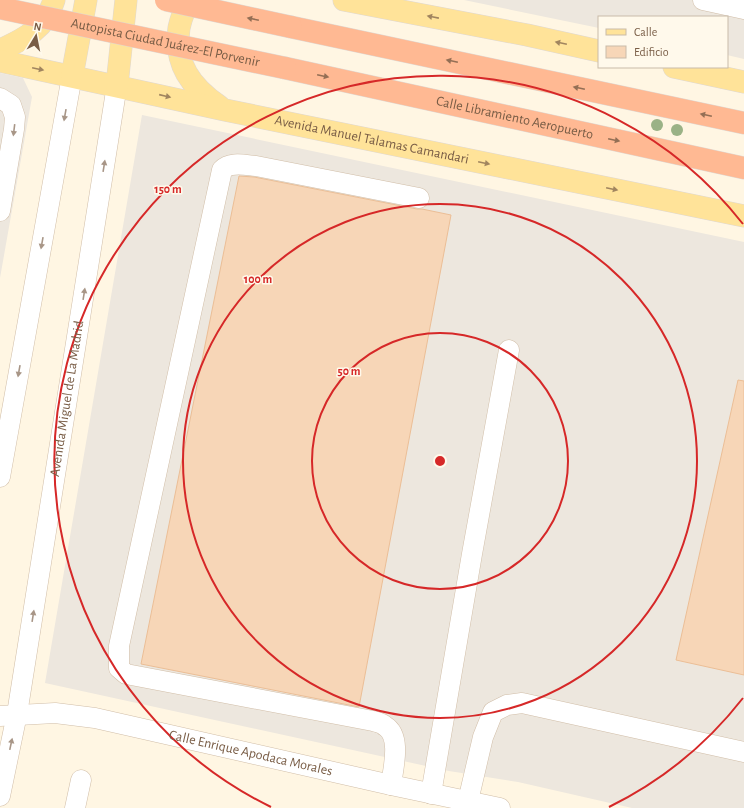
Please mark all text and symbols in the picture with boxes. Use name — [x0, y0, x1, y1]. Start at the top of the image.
one-way arrow — [427, 14, 440, 20]
one-way arrow — [247, 15, 259, 21]
north arrow — [16, 16, 56, 56]
street label: Autopista Ciudad Juárez-El Porvenir — [70, 16, 261, 70]
legend — [598, 16, 728, 68]
text: N — [33, 21, 42, 33]
text: Calle — [634, 26, 657, 38]
one-way arrow — [555, 39, 567, 45]
text: Edificio — [634, 46, 669, 58]
one-way arrow — [445, 57, 458, 63]
one-way arrow — [32, 67, 44, 73]
one-way arrow — [317, 74, 329, 80]
one-way arrow — [573, 84, 585, 90]
one-way arrow — [159, 94, 171, 100]
street label: Calle Libramiento Aeropuerto — [435, 94, 595, 142]
one-way arrow — [62, 109, 68, 121]
one-way arrow — [700, 111, 712, 117]
street label: Avenida Manuel Talamas Camandari — [273, 113, 470, 167]
one-way arrow — [11, 124, 17, 136]
one-way arrow — [608, 137, 620, 143]
one-way arrow — [101, 159, 107, 172]
one-way arrow — [478, 161, 490, 167]
text: 150 m — [154, 183, 182, 195]
one-way arrow — [606, 187, 618, 193]
one-way arrow — [39, 237, 45, 249]
text: 100 m — [244, 273, 272, 285]
one-way arrow — [81, 288, 87, 300]
street label: Avenida Miguel de La Madrid — [48, 320, 86, 478]
one-way arrow — [16, 365, 22, 377]
text: 50 m — [338, 365, 361, 377]
centre of rings — [433, 454, 447, 468]
one-way arrow — [30, 610, 36, 622]
street label: Calle Enrique Apodaca Morales — [168, 728, 334, 779]
one-way arrow — [8, 738, 14, 750]

